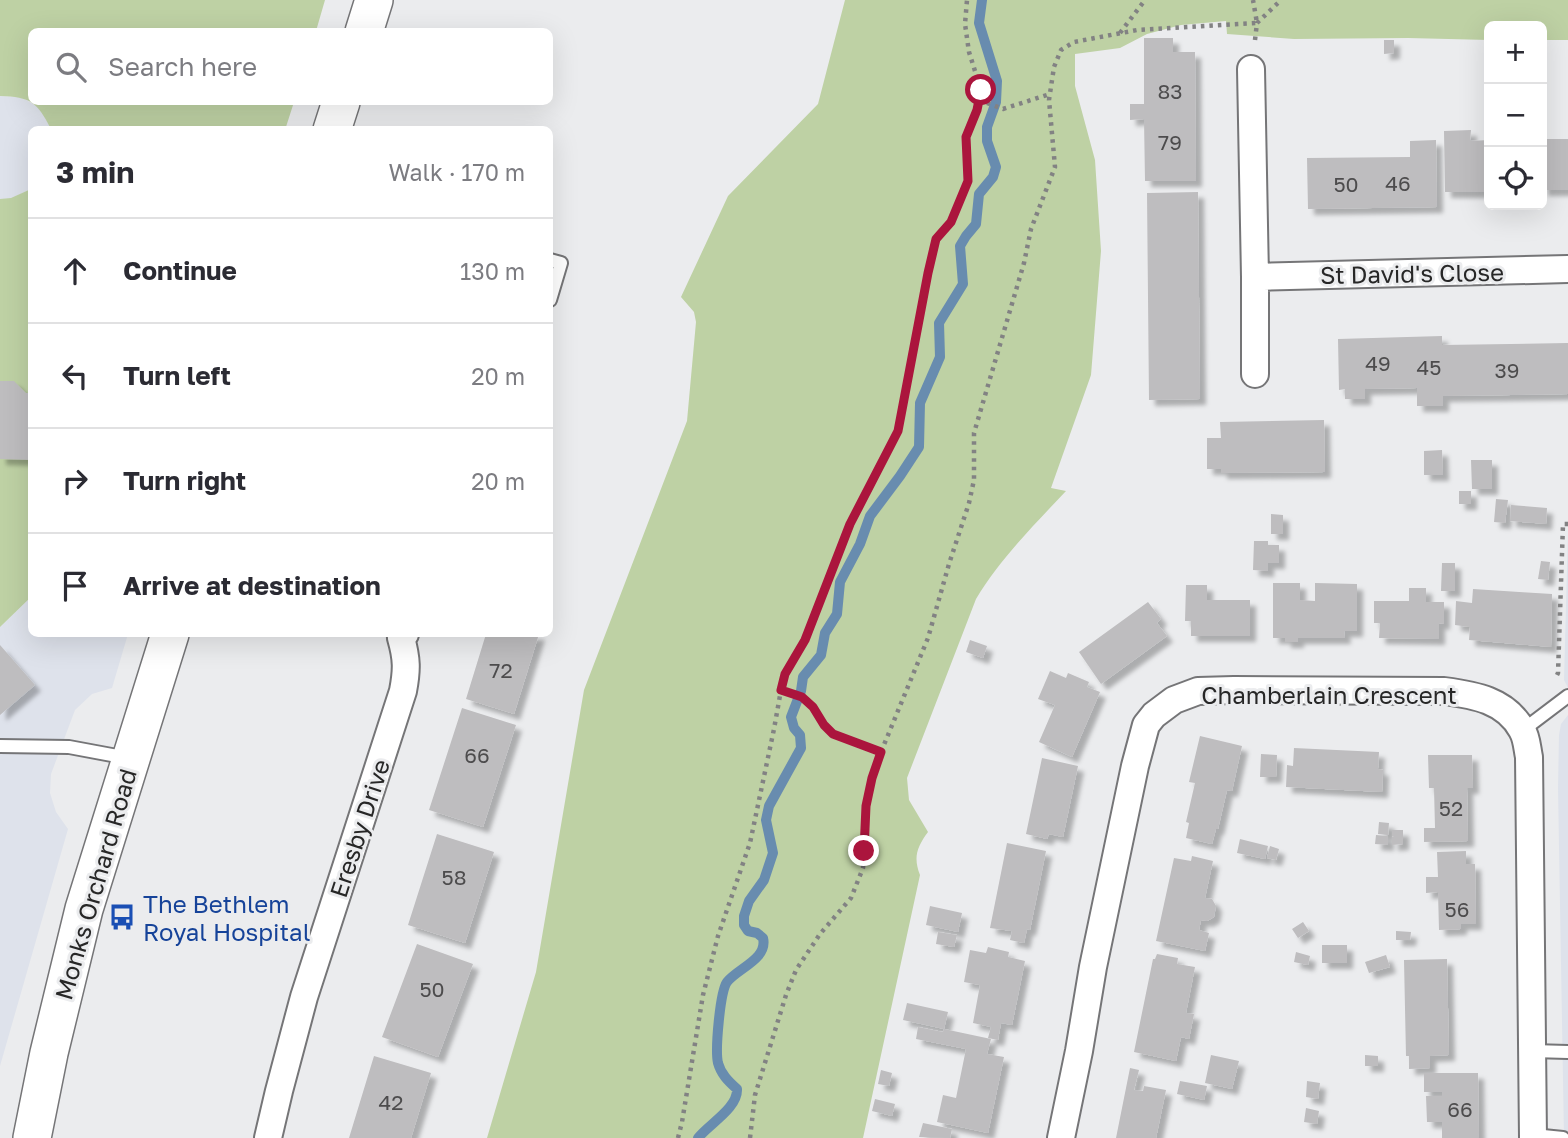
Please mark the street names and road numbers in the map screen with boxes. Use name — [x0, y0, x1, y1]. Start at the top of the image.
street label: St David's Close — [1320, 257, 1504, 289]
street label: Chamberlain Crescent — [1201, 680, 1457, 709]
street label: Eresby Drive — [323, 755, 395, 901]
street label: Monks Orchard Road — [48, 765, 142, 1003]

